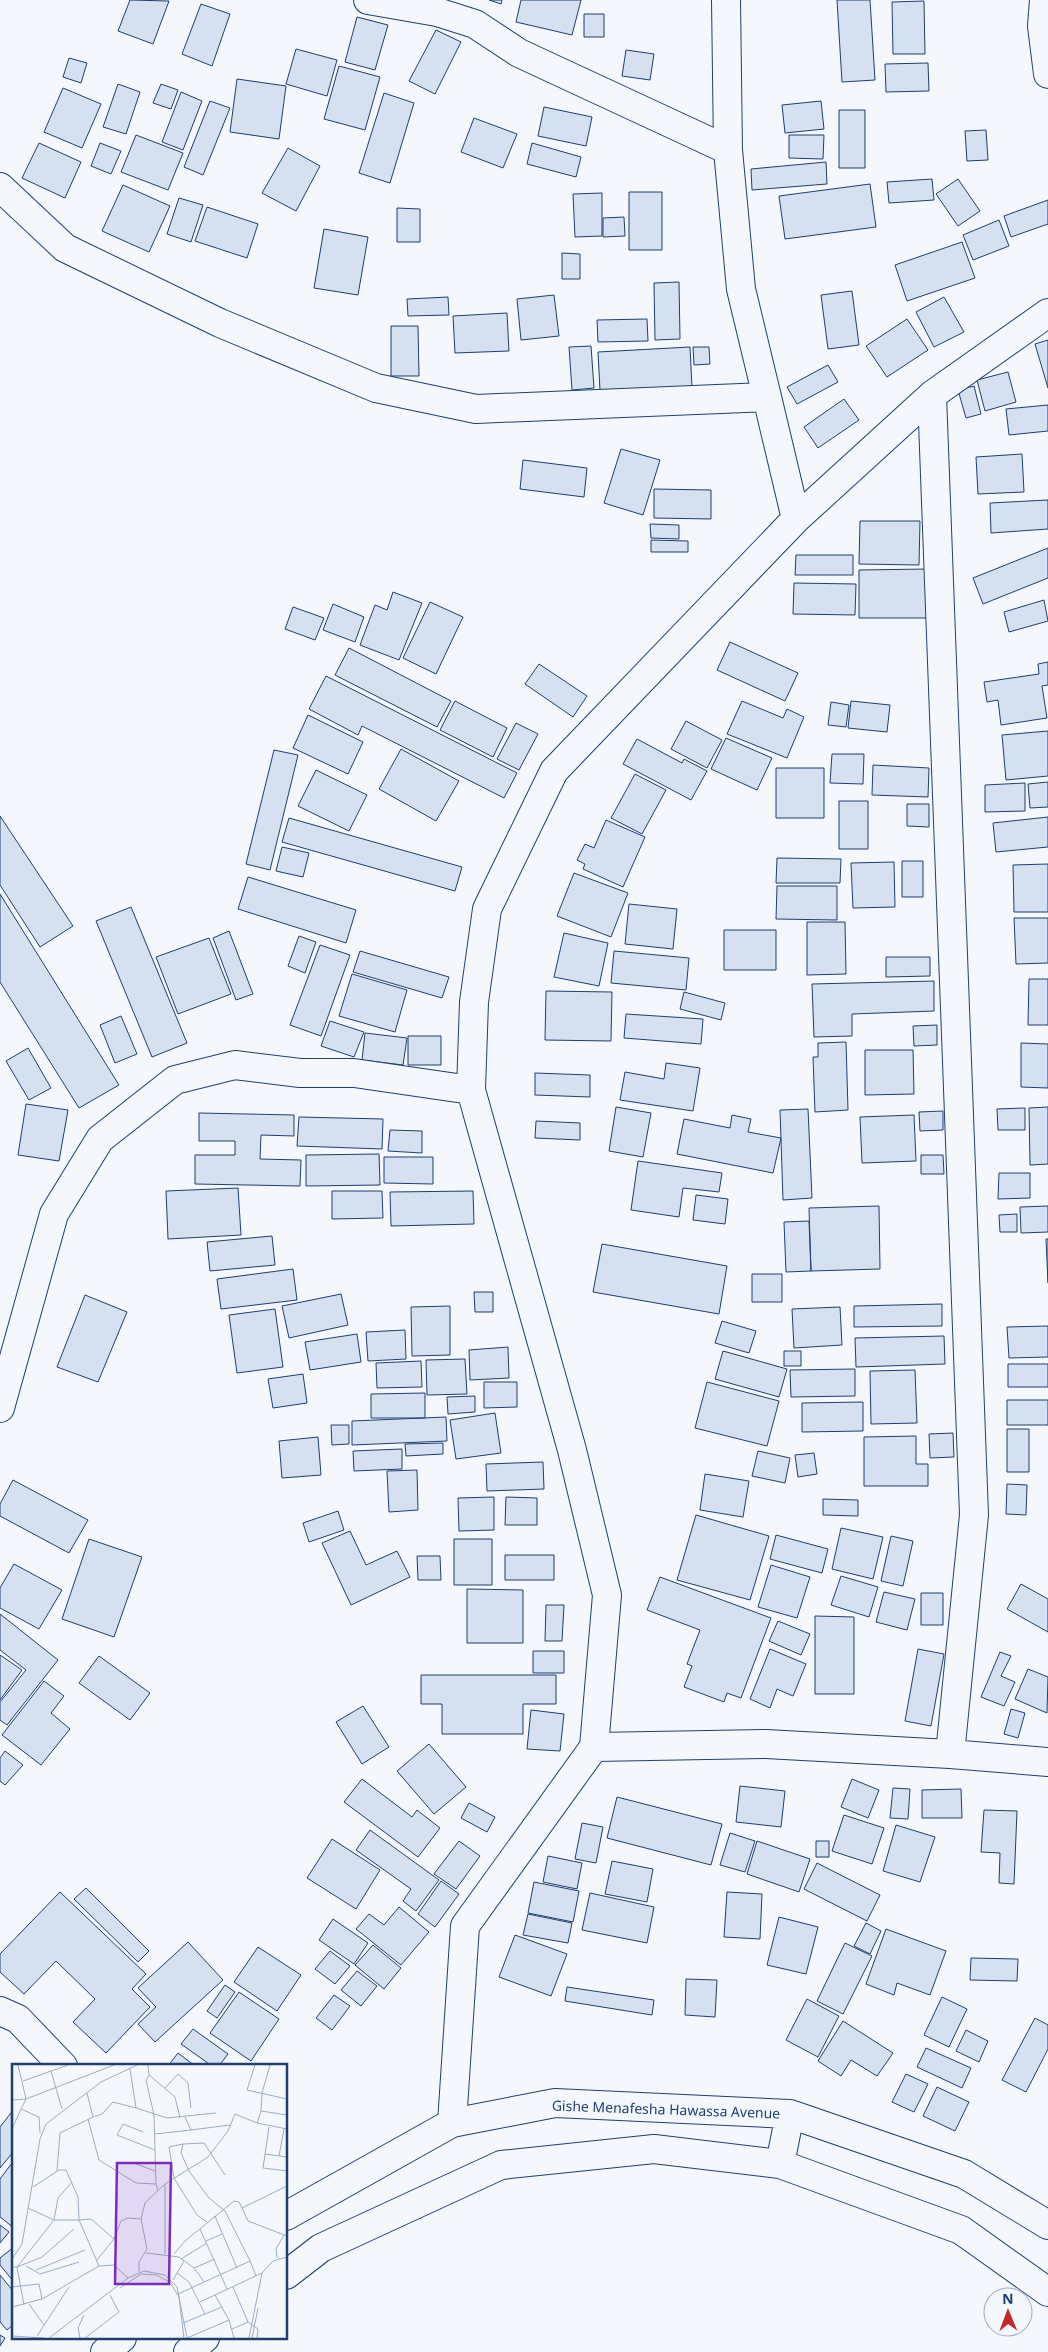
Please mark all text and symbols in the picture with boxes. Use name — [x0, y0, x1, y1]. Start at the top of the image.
inset map — [12, 2064, 288, 2340]
street label: Gishe Menafesha Hawassa Avenue — [551, 2096, 781, 2122]
north arrow — [983, 2287, 1033, 2337]
text: N — [1002, 2289, 1014, 2308]

